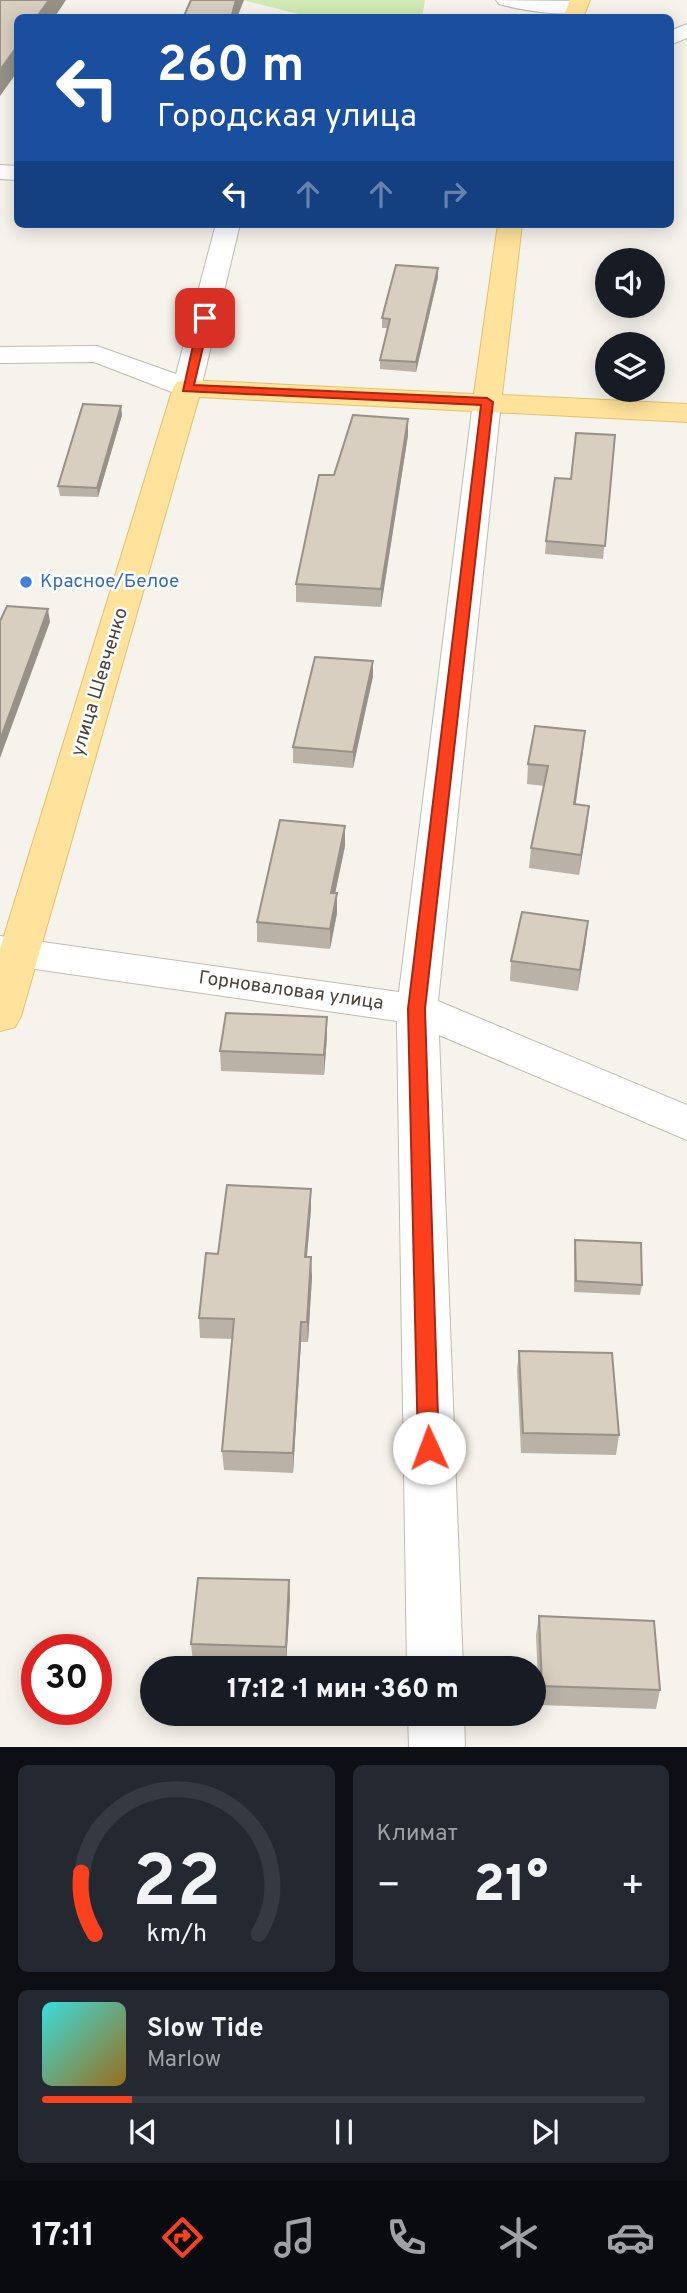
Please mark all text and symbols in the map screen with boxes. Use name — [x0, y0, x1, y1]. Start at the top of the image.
text: 260 m — [157, 37, 304, 99]
icon: left — [42, 42, 133, 133]
text: Городская улица — [157, 98, 417, 138]
icon: left — [216, 175, 254, 213]
icon: ahead — [289, 175, 327, 213]
icon: ahead — [362, 175, 400, 213]
icon: right — [435, 175, 473, 213]
map controls — [595, 248, 665, 402]
button: sound — [595, 248, 665, 318]
pin — [175, 288, 235, 348]
icon: arrive — [186, 299, 224, 337]
button: layers — [595, 332, 665, 402]
place label: Красное/Белое — [40, 570, 179, 594]
marker: Красное/Белое — [18, 574, 34, 590]
street label: улица Шевченко — [66, 605, 134, 759]
street label: Горноваловая улица — [197, 966, 385, 1016]
position arrow — [392, 1411, 466, 1485]
speed limit sign: 30 — [21, 1634, 112, 1725]
text: 17:12 · 1 мин · 360 m — [227, 1674, 459, 1707]
text: Климат — [377, 1820, 458, 1849]
text: 22 — [132, 1841, 221, 1933]
text: 21° — [473, 1854, 548, 1920]
text: − — [377, 1863, 401, 1912]
text: + — [620, 1863, 645, 1912]
text: km/h — [146, 1919, 207, 1951]
text: Slow Tide — [147, 2013, 264, 2046]
text: Marlow — [147, 2046, 221, 2075]
icon: previous — [124, 2113, 162, 2151]
icon: pause — [325, 2113, 363, 2151]
icon: next — [526, 2113, 564, 2151]
icon: directions — [158, 2213, 207, 2262]
icon: music — [270, 2213, 319, 2262]
icon: phone — [382, 2213, 431, 2262]
icon: climate — [494, 2213, 543, 2262]
icon: car — [606, 2213, 655, 2262]
text: 17:11 — [32, 2217, 95, 2257]

